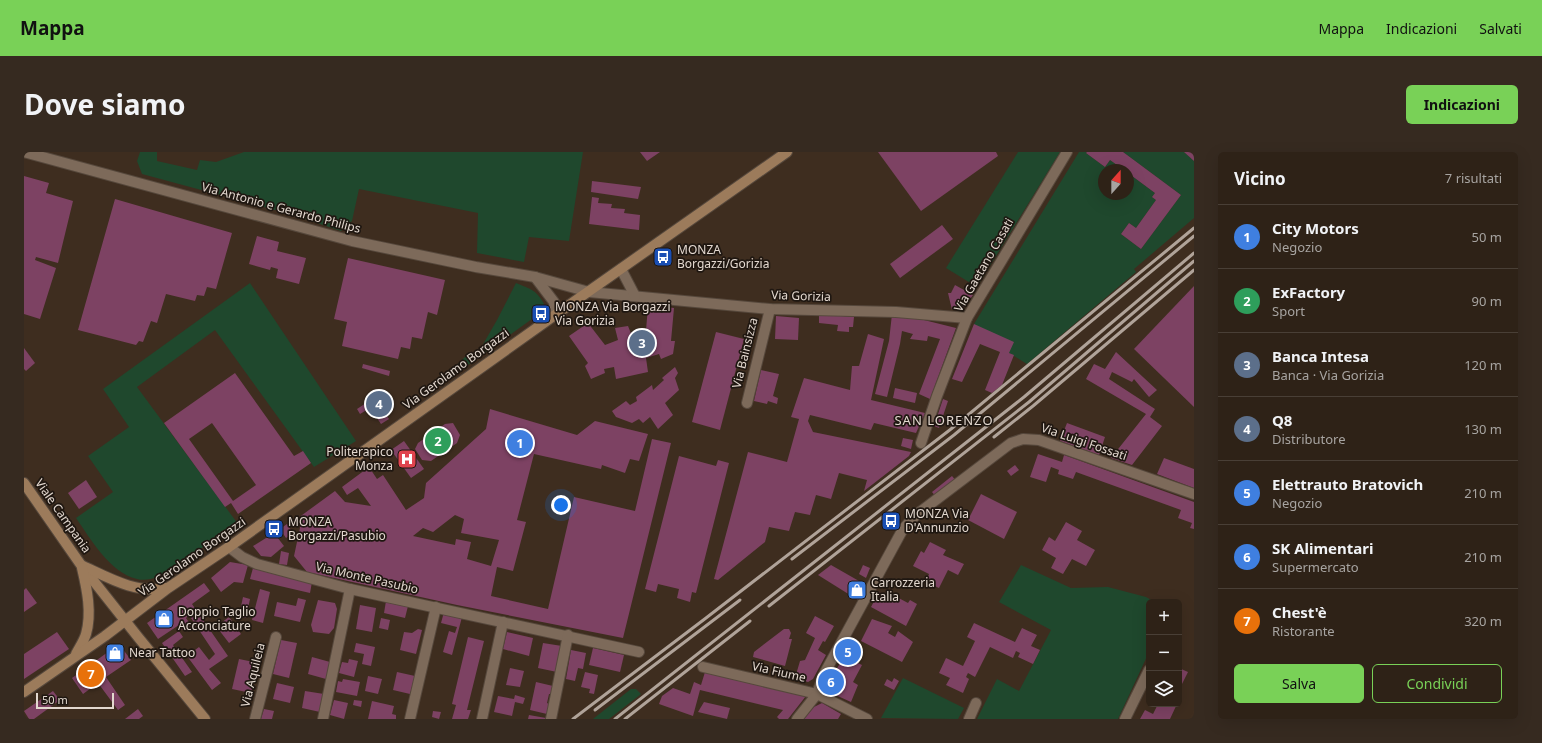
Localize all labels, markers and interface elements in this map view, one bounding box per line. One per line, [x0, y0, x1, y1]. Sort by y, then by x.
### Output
text: Mappa [20, 15, 85, 41]
text: Mappa [1318, 19, 1364, 38]
text: Indicazioni [1386, 19, 1457, 38]
text: Salvati [1479, 19, 1522, 38]
text: Dove siamo [24, 85, 185, 123]
button: Indicazioni [1406, 85, 1518, 124]
north arrow [1098, 164, 1134, 200]
text: Vicino [1234, 167, 1286, 190]
text: 7 risultati [1445, 169, 1502, 187]
street label: Via Antonio e Gerardo Philips [200, 178, 363, 237]
street label: Via Gaetano Casati [950, 215, 1017, 315]
text: City Motors [1272, 218, 1359, 238]
text: 1 [1243, 228, 1251, 246]
text: 50 m [1472, 228, 1502, 246]
text: Negozio [1272, 238, 1322, 256]
place label: MONZA Borgazzi/Gorizia [677, 241, 769, 272]
bus stop icon: MONZA Borgazzi/Gorizia [652, 246, 674, 268]
text: ExFactory [1272, 282, 1345, 302]
street label: Via Gorizia [771, 286, 831, 305]
text: 2 [1243, 292, 1251, 310]
text: 90 m [1472, 292, 1502, 310]
place label: MONZA Via Borgazzi Via Gorizia [555, 298, 671, 329]
text: Sport [1272, 302, 1305, 320]
bus stop icon: MONZA Via Borgazzi Via Gorizia [530, 303, 552, 325]
street label: Via Bainsizza [728, 316, 761, 390]
street label: Via Gerolamo Borgazzi [399, 324, 512, 413]
pin: 3 [629, 328, 655, 358]
text: Banca Intesa [1272, 346, 1369, 366]
text: 3 [1243, 356, 1251, 374]
text: 120 m [1464, 356, 1502, 374]
text: Banca · Via Gorizia [1272, 366, 1384, 384]
pin: 4 [366, 389, 392, 419]
text: Q8 [1272, 410, 1292, 430]
district label: SAN LORENZO [894, 411, 994, 429]
street label: Via Luigi Fossati [1039, 419, 1129, 464]
text: 4 [1243, 420, 1251, 438]
text: 130 m [1464, 420, 1502, 438]
pin: 2 [425, 426, 451, 456]
pin: 1 [507, 428, 533, 458]
text: Distributore [1272, 430, 1346, 448]
place label: Politerapico Monza [326, 443, 393, 474]
hospital icon: Politerapico Monza [396, 448, 418, 470]
text: Elettrauto Bratovich [1272, 474, 1423, 494]
street label: Viale Campania [32, 475, 95, 556]
text: 5 [1243, 484, 1251, 502]
text: 210 m [1464, 484, 1502, 502]
text: Negozio [1272, 494, 1322, 512]
your location [551, 495, 571, 515]
place label: MONZA Via D'Annunzio [905, 505, 969, 536]
bus stop icon: MONZA Via D'Annunzio [880, 510, 902, 532]
street label: Via Gerolamo Borgazzi [135, 513, 249, 600]
place label: MONZA Borgazzi/Pasubio [288, 513, 386, 544]
bus stop icon: MONZA Borgazzi/Pasubio [263, 518, 285, 540]
text: SK Alimentari [1272, 538, 1373, 558]
text: 6 [1243, 548, 1251, 566]
text: 210 m [1464, 548, 1502, 566]
street label: Via Monte Pasubio [314, 557, 420, 598]
text: Supermercato [1272, 558, 1359, 576]
place label: Carrozzeria Italia [871, 574, 935, 605]
shop icon: Carrozzeria Italia [846, 579, 868, 601]
map controls [1146, 599, 1182, 707]
button: + [1146, 599, 1182, 635]
text: Chest'è [1272, 602, 1327, 622]
place label: Doppio Taglio Acconciature [178, 603, 256, 634]
shop icon: Doppio Taglio Acconciature [153, 608, 175, 630]
text: 7 [1243, 612, 1251, 630]
text: 320 m [1464, 612, 1502, 630]
text: Ristorante [1272, 622, 1335, 640]
button: − [1146, 635, 1182, 671]
pin: 5 [835, 637, 861, 667]
street label: Via Aquileia [236, 641, 269, 709]
shop icon: Near Tattoo [104, 642, 126, 664]
place label: Near Tattoo [129, 644, 195, 661]
street label: Via Fiume [750, 657, 808, 686]
pin: 7 [78, 659, 104, 689]
button: Salva [1234, 664, 1364, 703]
button: Condividi [1372, 664, 1502, 703]
pin: 6 [818, 667, 844, 697]
button: layers [1146, 671, 1182, 707]
scale bar [36, 691, 114, 710]
text: 50 m [42, 692, 68, 707]

